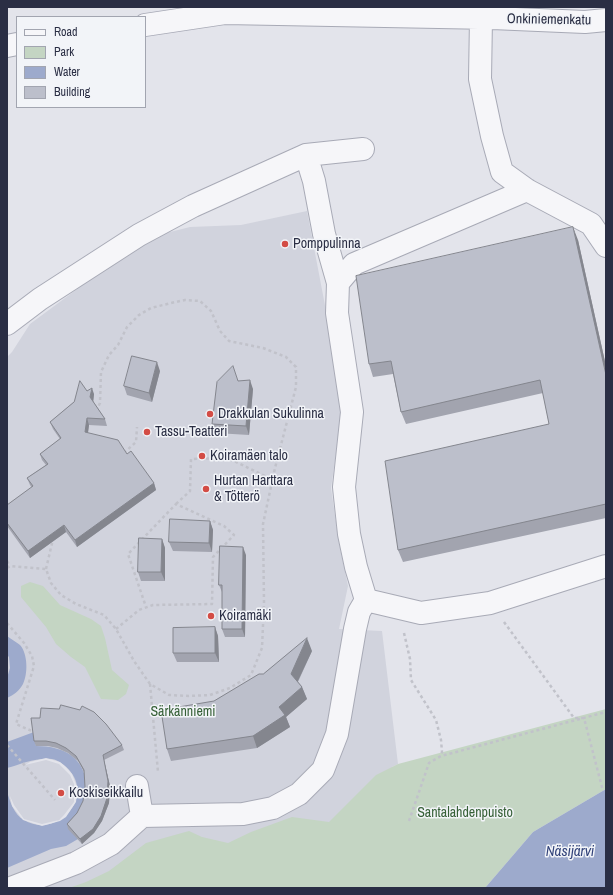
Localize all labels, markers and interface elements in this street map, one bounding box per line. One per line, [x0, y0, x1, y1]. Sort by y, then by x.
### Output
street label: Onkiniemenkatu [507, 11, 591, 29]
legend [16, 16, 146, 108]
text: Road [54, 24, 78, 40]
text: Park [54, 44, 74, 60]
text: Water [54, 64, 80, 80]
text: Building [54, 84, 90, 100]
place label: Pomppulinna [293, 236, 361, 252]
marker: Pomppulinna [280, 239, 290, 249]
place label: Drakkulan Sukulinna [218, 406, 324, 422]
marker: Drakkulan Sukulinna [205, 409, 215, 419]
place label: Tassu-Teatteri [155, 424, 227, 440]
marker: Tassu-Teatteri [142, 427, 152, 437]
place label: Koiramäen talo [210, 448, 288, 464]
marker: Koiramäen talo [197, 451, 207, 461]
place label: Hurtan Harttara & Tötterö [214, 473, 293, 506]
marker: Hurtan Harttara & Tötterö [201, 484, 211, 494]
place label: Koiramäki [219, 608, 271, 624]
marker: Koiramäki [206, 611, 216, 621]
park label: Särkänniemi [150, 704, 216, 720]
place label: Koskiseikkailu [69, 785, 143, 801]
marker: Koskiseikkailu [56, 788, 66, 798]
park label: Santalahdenpuisto [417, 805, 513, 821]
water label: Näsijärvi [546, 843, 594, 861]

